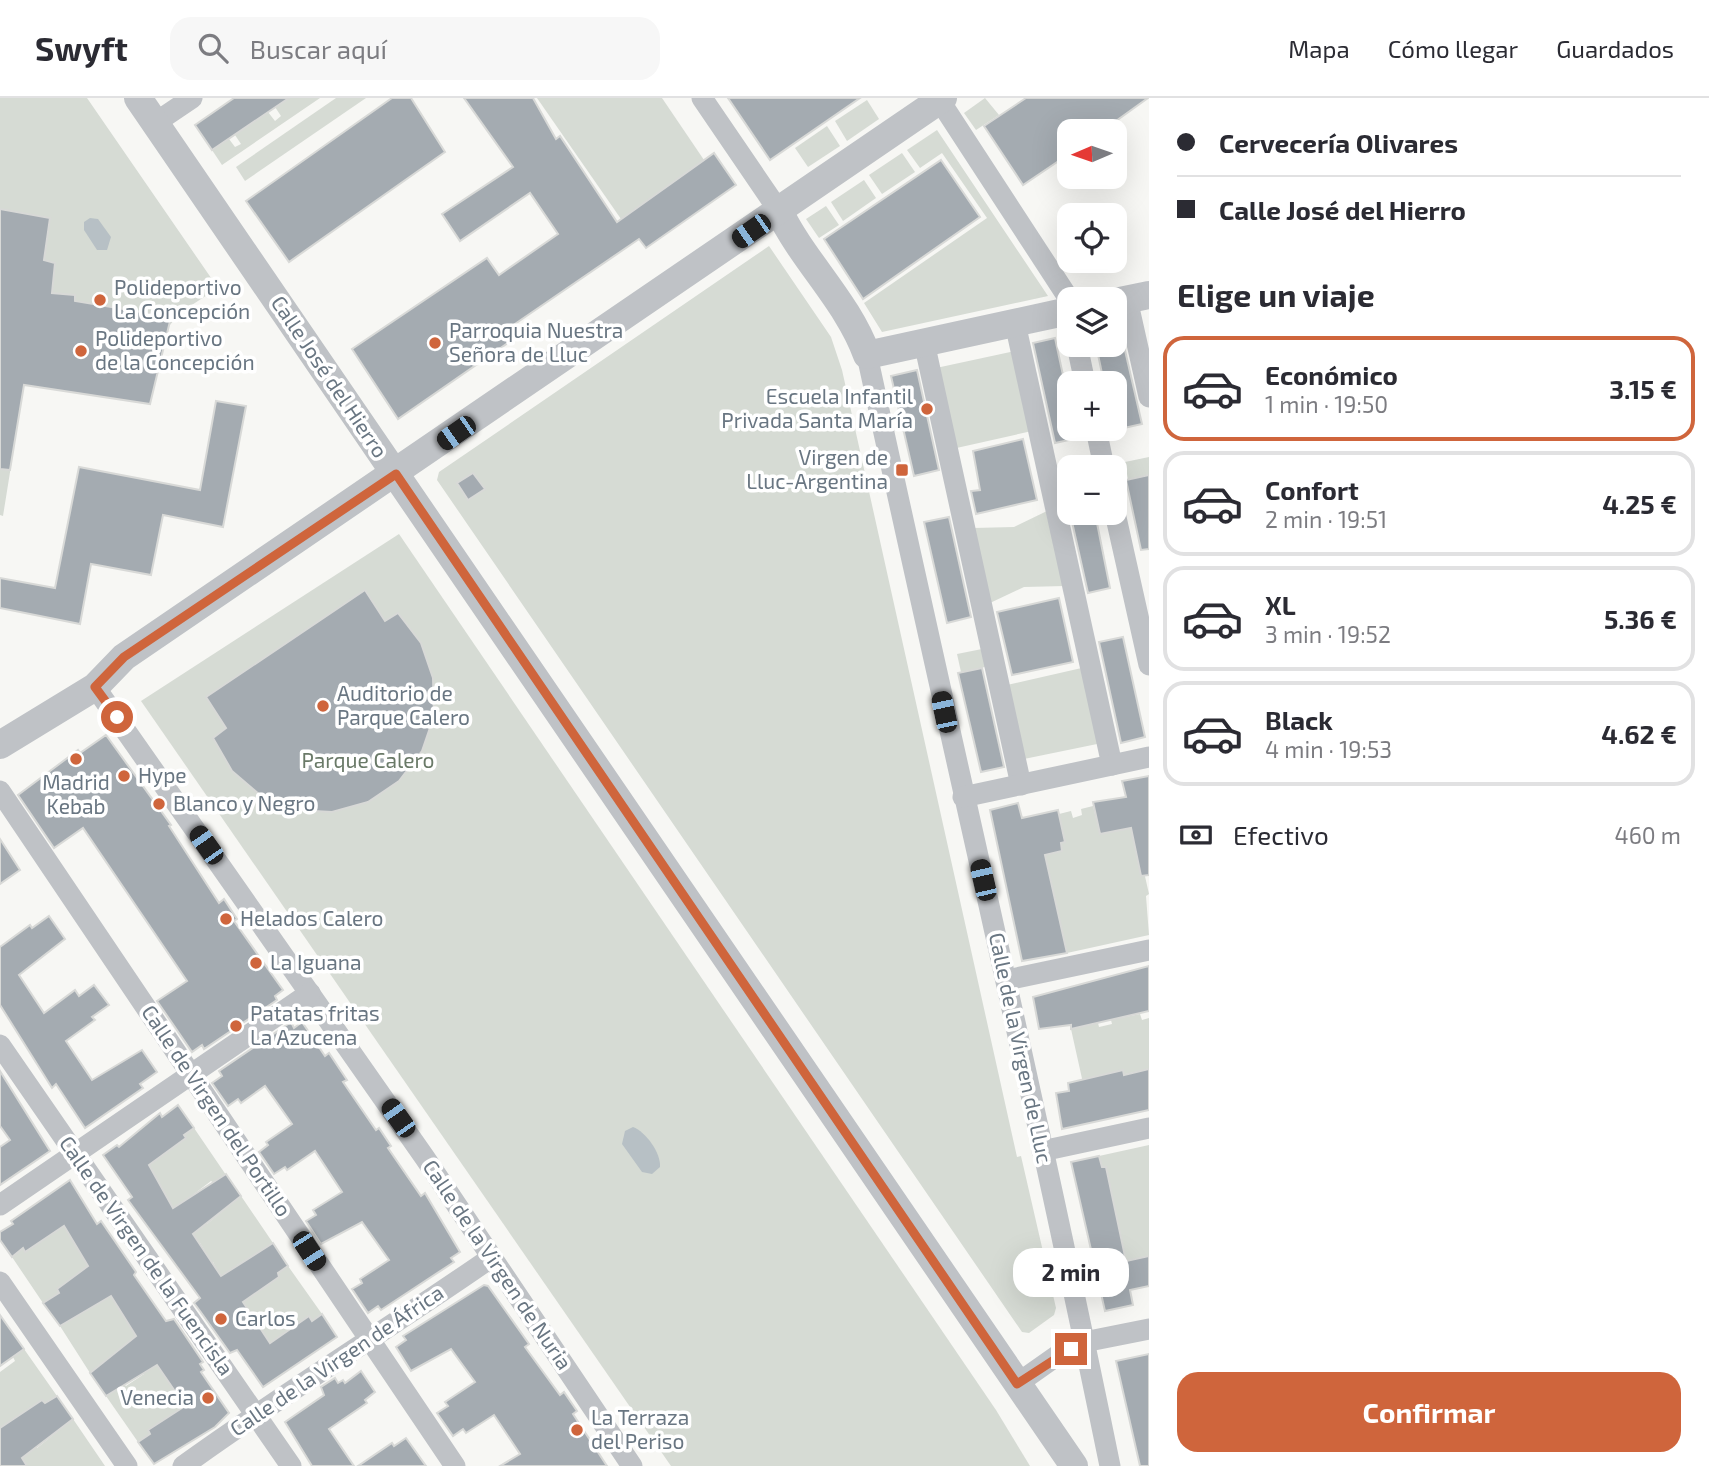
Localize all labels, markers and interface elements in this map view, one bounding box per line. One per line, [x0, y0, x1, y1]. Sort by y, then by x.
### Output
search box [170, 17, 660, 80]
text: Swyft [35, 28, 128, 68]
icon: search [194, 29, 232, 67]
text: Buscar aquí [250, 33, 387, 64]
text: Mapa [1288, 34, 1350, 63]
text: Cómo llegar [1388, 34, 1518, 63]
text: Guardados [1556, 34, 1674, 63]
north arrow [1057, 119, 1127, 189]
map controls [1057, 119, 1127, 525]
text: Cervecería Olivares [1219, 127, 1458, 158]
text: Calle José del Hierro [1219, 194, 1466, 225]
button: locate [1057, 203, 1127, 273]
car [728, 210, 775, 252]
place label: Polideportivo La Concepción [114, 274, 250, 323]
text: Elige un viaje [1177, 275, 1375, 313]
button: layers [1057, 287, 1127, 357]
street label: Calle José del Hierro [267, 290, 394, 462]
marker: Polideportivo La Concepción [92, 292, 108, 308]
place label: Parroquia Nuestra Señora de Lluc [449, 317, 623, 366]
place label: Polideportivo de la Concepción [95, 325, 255, 374]
marker: Parroquia Nuestra Señora de Lluc [427, 335, 443, 351]
marker: Polideportivo de la Concepción [73, 343, 89, 359]
icon: car [1181, 357, 1244, 420]
text: Económico [1265, 359, 1398, 390]
button: + [1057, 371, 1127, 441]
text: 3.15 € [1609, 373, 1677, 404]
place label: Escuela Infantil Privada Santa María [721, 383, 914, 432]
text: 1 min · 19:50 [1265, 390, 1388, 418]
marker: Escuela Infantil Privada Santa María [919, 401, 935, 417]
car [433, 412, 480, 454]
place label: Virgen de Lluc-Argentina [746, 444, 888, 493]
button: − [1057, 455, 1127, 525]
marker: Virgen de Lluc-Argentina [894, 462, 910, 478]
icon: car [1181, 472, 1244, 535]
text: Confort [1265, 474, 1359, 505]
text: 4.25 € [1602, 488, 1677, 519]
text: 2 min · 19:51 [1265, 505, 1387, 533]
icon: car [1181, 587, 1244, 650]
text: XL [1265, 589, 1296, 620]
text: 5.36 € [1604, 603, 1677, 634]
text: 3 min · 19:52 [1265, 620, 1391, 648]
place label: Auditorio de Parque Calero [337, 680, 470, 729]
car [930, 689, 959, 735]
marker: Auditorio de Parque Calero [315, 698, 331, 714]
route start [101, 701, 133, 733]
icon: car [1181, 702, 1244, 765]
text: Black [1265, 704, 1333, 735]
text: 4.62 € [1601, 718, 1677, 749]
text: 4 min · 19:53 [1265, 735, 1392, 763]
park label: Parque Calero [301, 747, 435, 772]
marker: Madrid Kebab [68, 751, 84, 767]
place label: Hype [138, 762, 187, 787]
marker: Hype [116, 768, 132, 784]
place label: Madrid Kebab [42, 769, 110, 818]
place label: Blanco y Negro [173, 790, 315, 815]
marker: Blanco y Negro [151, 796, 167, 812]
icon: cash [1177, 816, 1215, 854]
text: Efectivo [1233, 819, 1329, 850]
text: 460 m [1615, 821, 1681, 849]
car [186, 822, 227, 868]
car [969, 857, 998, 903]
place label: Helados Calero [240, 905, 383, 930]
marker: Helados Calero [218, 911, 234, 927]
street label: Calle de la Virgen de Lluc [985, 930, 1058, 1165]
place label: La Iguana [270, 949, 361, 974]
marker: La Iguana [248, 955, 264, 971]
street label: Calle de Virgen del Portillo [137, 1000, 297, 1221]
place label: Patatas fritas La Azucena [250, 1000, 380, 1049]
marker: Patatas fritas La Azucena [228, 1018, 244, 1034]
car [378, 1095, 419, 1141]
street label: Calle de Virgen de la Fuencisla [55, 1131, 240, 1380]
street label: Calle de la Virgen de Nuria [419, 1154, 578, 1374]
car [289, 1228, 330, 1274]
callout: 2 min [1013, 1248, 1129, 1296]
text: 2 min [1042, 1258, 1100, 1286]
street label: Calle de la Virgen de África [225, 1279, 448, 1441]
place label: Carlos [235, 1305, 296, 1330]
marker: Carlos [213, 1311, 229, 1327]
route end [1055, 1333, 1087, 1365]
button: Confirmar [1177, 1372, 1681, 1452]
place label: Venecia [120, 1384, 194, 1409]
marker: Venecia [200, 1390, 216, 1406]
place label: La Terraza del Periso [591, 1404, 689, 1453]
marker: La Terraza del Periso [569, 1422, 585, 1438]

